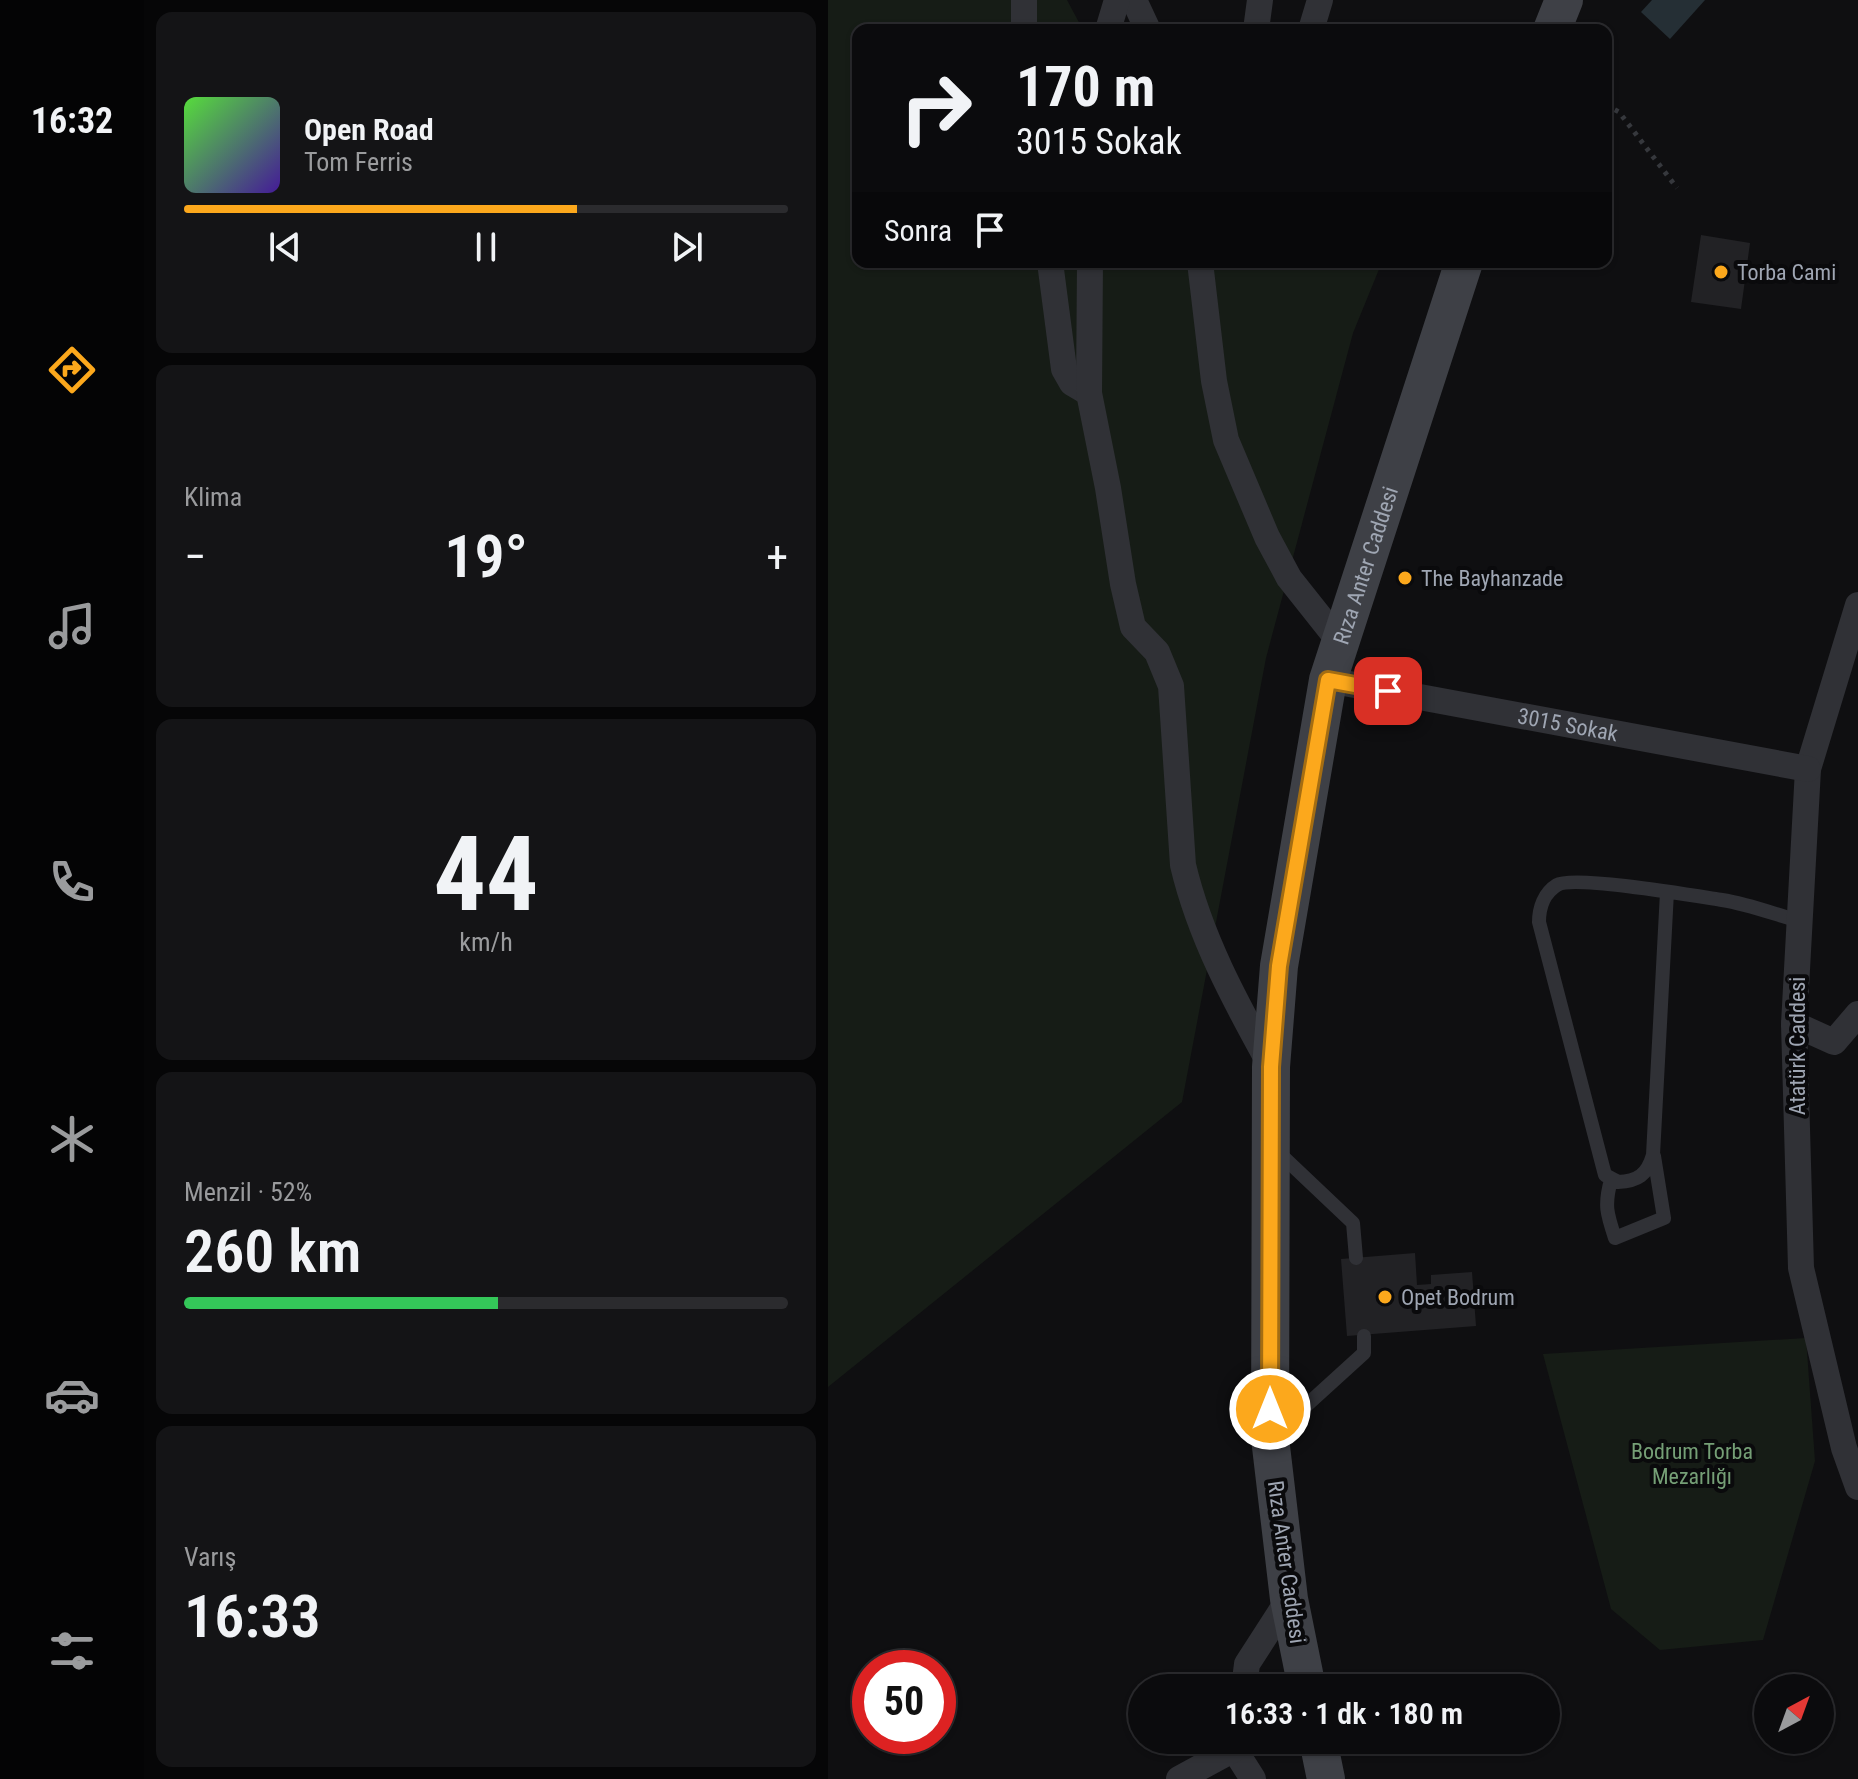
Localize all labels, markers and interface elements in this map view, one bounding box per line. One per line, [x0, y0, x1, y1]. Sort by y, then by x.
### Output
text: 170 m [1016, 54, 1155, 120]
icon: right [884, 56, 988, 160]
text: 16:32 [31, 100, 113, 142]
text: Open Road [304, 112, 434, 147]
text: 3015 Sokak [1016, 121, 1182, 163]
text: Tom Ferris [304, 147, 413, 177]
icon: arrive [968, 208, 1012, 252]
text: Sonra [884, 213, 952, 248]
icon: previous [263, 225, 307, 269]
icon: pause [464, 225, 508, 269]
icon: next [665, 225, 709, 269]
place label: Torba Cami [1737, 260, 1836, 285]
marker: Torba Cami [1712, 263, 1730, 281]
icon: directions [44, 342, 100, 398]
text: Klima [184, 482, 242, 512]
street label: Rıza Anter Caddesi [1328, 483, 1403, 648]
text: 19° [444, 521, 528, 592]
text: − [184, 531, 206, 583]
text: + [766, 531, 788, 583]
place label: The Bayhanzade [1421, 566, 1563, 591]
marker: The Bayhanzade [1396, 569, 1414, 587]
icon: music [44, 598, 100, 654]
pin [1354, 657, 1422, 725]
icon: arrive [1366, 669, 1410, 713]
street label: 3015 Sokak [1516, 703, 1620, 747]
text: 44 [433, 814, 539, 935]
icon: phone [44, 854, 100, 910]
text: km/h [459, 927, 513, 957]
street label: Atatürk Caddesi [1785, 977, 1810, 1115]
icon: climate [44, 1111, 100, 1167]
text: Menzil · 52% [184, 1177, 312, 1207]
text: 260 km [184, 1216, 361, 1287]
place label: Opet Bodrum [1401, 1285, 1515, 1310]
marker: Opet Bodrum [1376, 1288, 1394, 1306]
icon: car [44, 1367, 100, 1423]
position arrow [1228, 1367, 1312, 1451]
park label: Bodrum Torba Mezarlığı [1631, 1439, 1753, 1489]
street label: Rıza Anter Caddesi [1263, 1479, 1310, 1645]
text: Varış [184, 1542, 236, 1572]
text: 16:33 [184, 1581, 321, 1652]
icon: filters [44, 1623, 100, 1679]
speed limit sign: 50 [852, 1650, 956, 1754]
north arrow [1754, 1674, 1834, 1754]
map controls [1754, 1674, 1834, 1754]
text: 16:33 · 1 dk · 180 m [1225, 1696, 1463, 1731]

